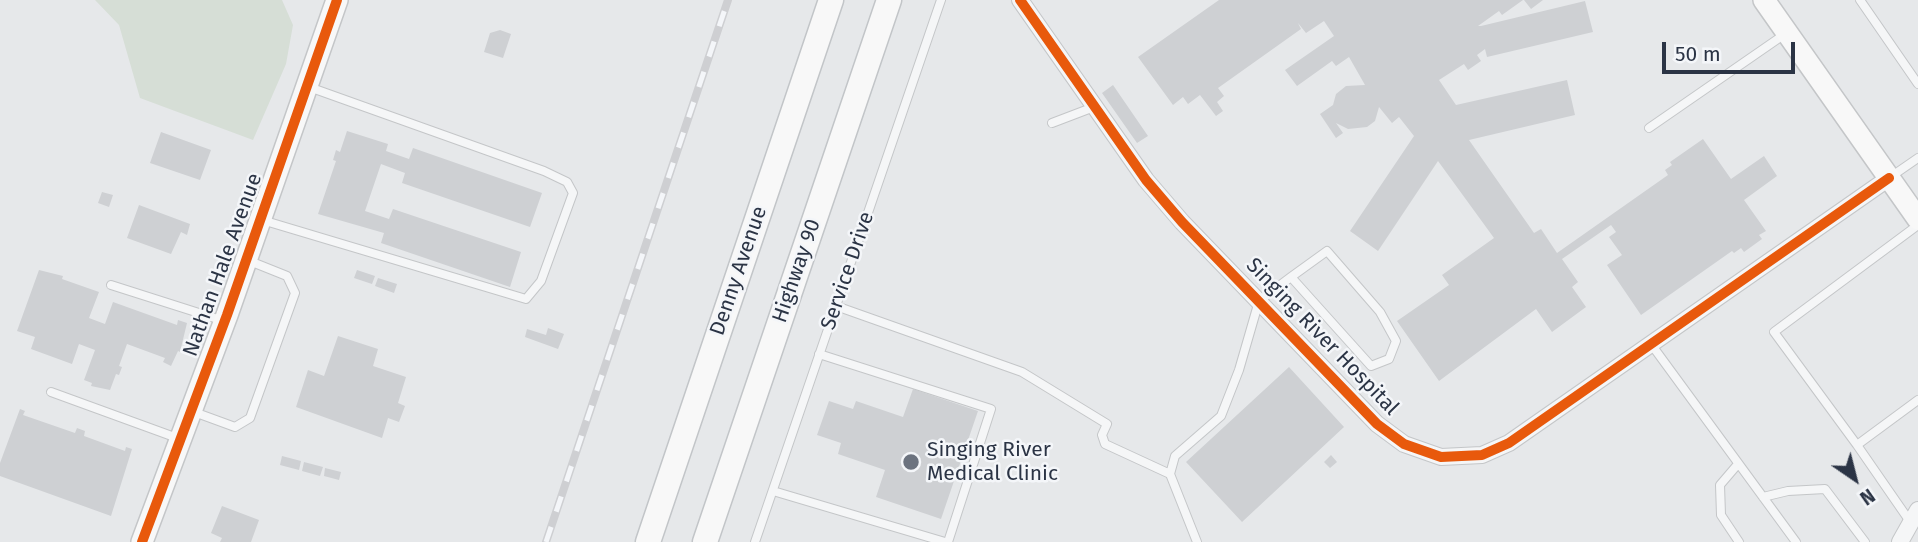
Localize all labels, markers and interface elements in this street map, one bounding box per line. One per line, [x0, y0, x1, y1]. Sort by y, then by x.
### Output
scale bar [1666, 28, 1799, 72]
text: 50 m [1675, 41, 1721, 67]
street label: Nathan Hale Avenue [178, 170, 268, 360]
street label: Denny Avenue [705, 203, 773, 339]
street label: Service Drive [816, 209, 880, 333]
street label: Highway 90 [768, 216, 826, 326]
street label: Singing River Hospital [1240, 253, 1404, 421]
place label: Singing River Medical Clinic [927, 437, 1058, 487]
north arrow [1820, 444, 1890, 514]
marker: Singing River Medical Clinic [901, 452, 921, 472]
text: N [1856, 484, 1879, 510]

